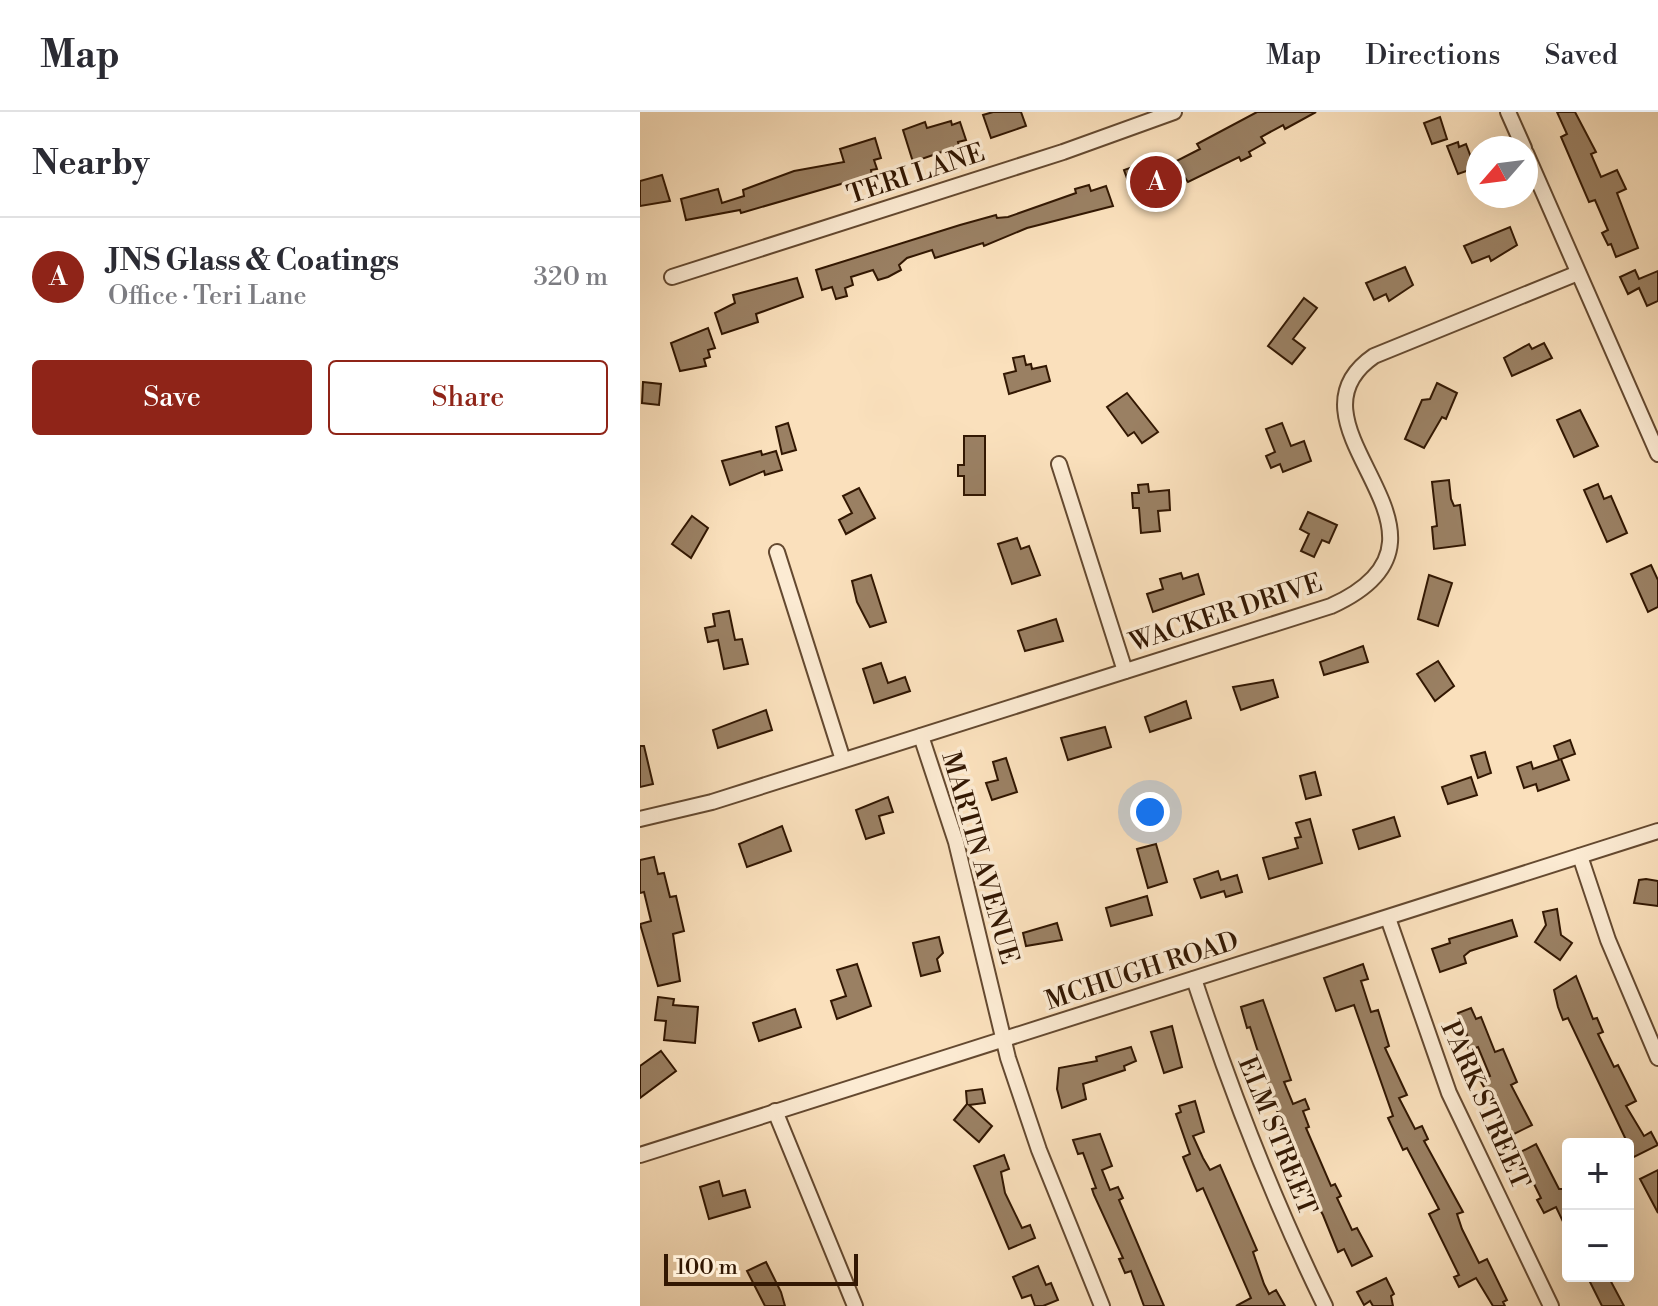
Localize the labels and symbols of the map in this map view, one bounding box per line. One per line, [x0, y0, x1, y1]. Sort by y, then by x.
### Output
north arrow [1466, 136, 1538, 208]
street label: TERI LANE [843, 137, 989, 211]
pin: A [1130, 152, 1182, 212]
street label: WACKER DRIVE [1125, 567, 1326, 660]
street label: MARTIN AVENUE [934, 748, 1026, 968]
your location [1130, 792, 1170, 832]
street label: MCHUGH ROAD [1041, 925, 1243, 1017]
street label: PARK STREET [1434, 1016, 1536, 1194]
street label: ELM STREET [1231, 1052, 1323, 1220]
scale bar [664, 1250, 858, 1286]

